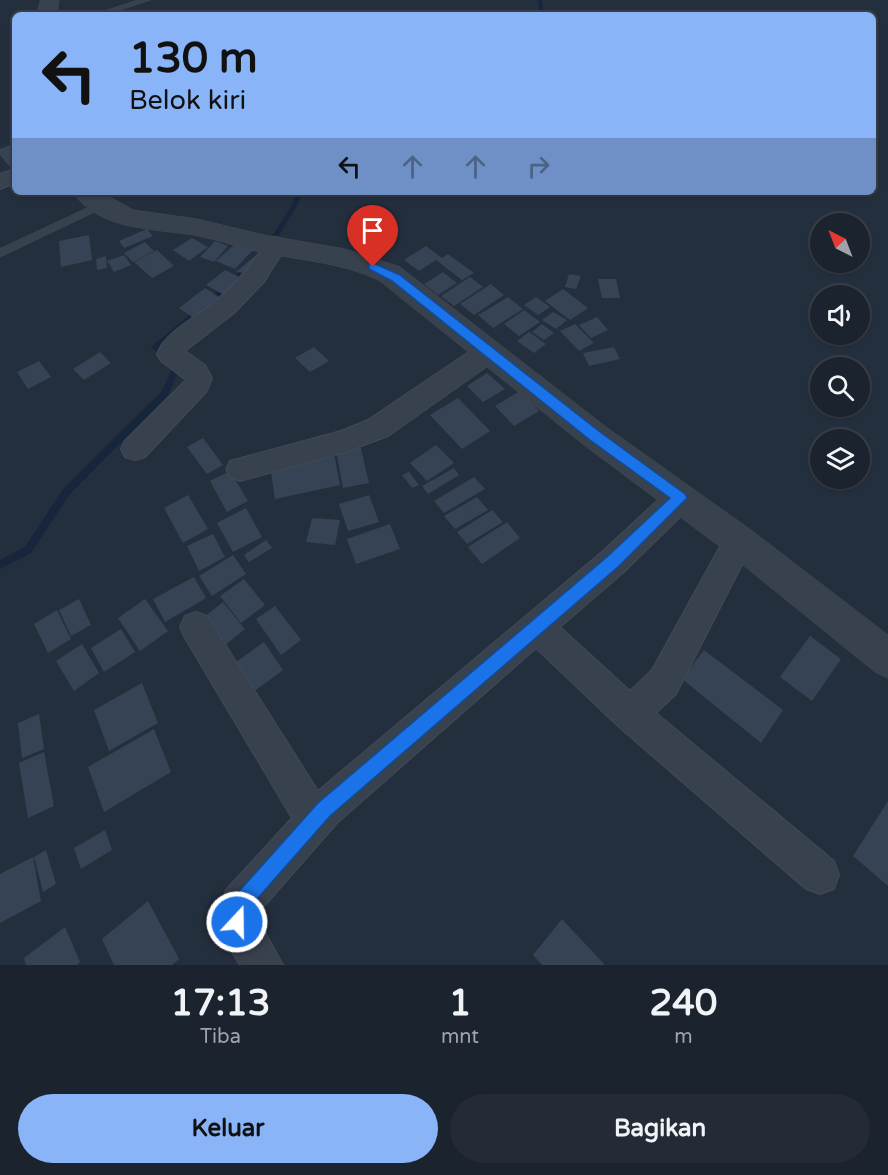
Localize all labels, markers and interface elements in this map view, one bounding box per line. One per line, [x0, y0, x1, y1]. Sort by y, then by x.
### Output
text: 130 m [129, 33, 258, 84]
icon: left [30, 36, 108, 114]
text: Belok kiri [129, 84, 246, 117]
icon: left [333, 150, 366, 183]
icon: ahead [396, 150, 429, 183]
icon: ahead [459, 150, 492, 183]
icon: right [522, 150, 555, 183]
pin [347, 205, 398, 267]
north arrow [810, 213, 870, 273]
map controls [810, 213, 870, 489]
icon: arrive [356, 214, 389, 247]
button: sound [810, 285, 870, 345]
button: search [810, 357, 870, 417]
button: layers [810, 429, 870, 489]
position arrow [205, 890, 269, 954]
text: 17:13 [171, 982, 270, 1025]
text: 1 [449, 982, 471, 1025]
text: 240 [650, 982, 717, 1025]
text: Tiba [200, 1025, 241, 1049]
text: mnt [441, 1025, 479, 1049]
text: m [674, 1025, 693, 1049]
button: Keluar [18, 1094, 438, 1163]
button: Bagikan [450, 1094, 870, 1163]

